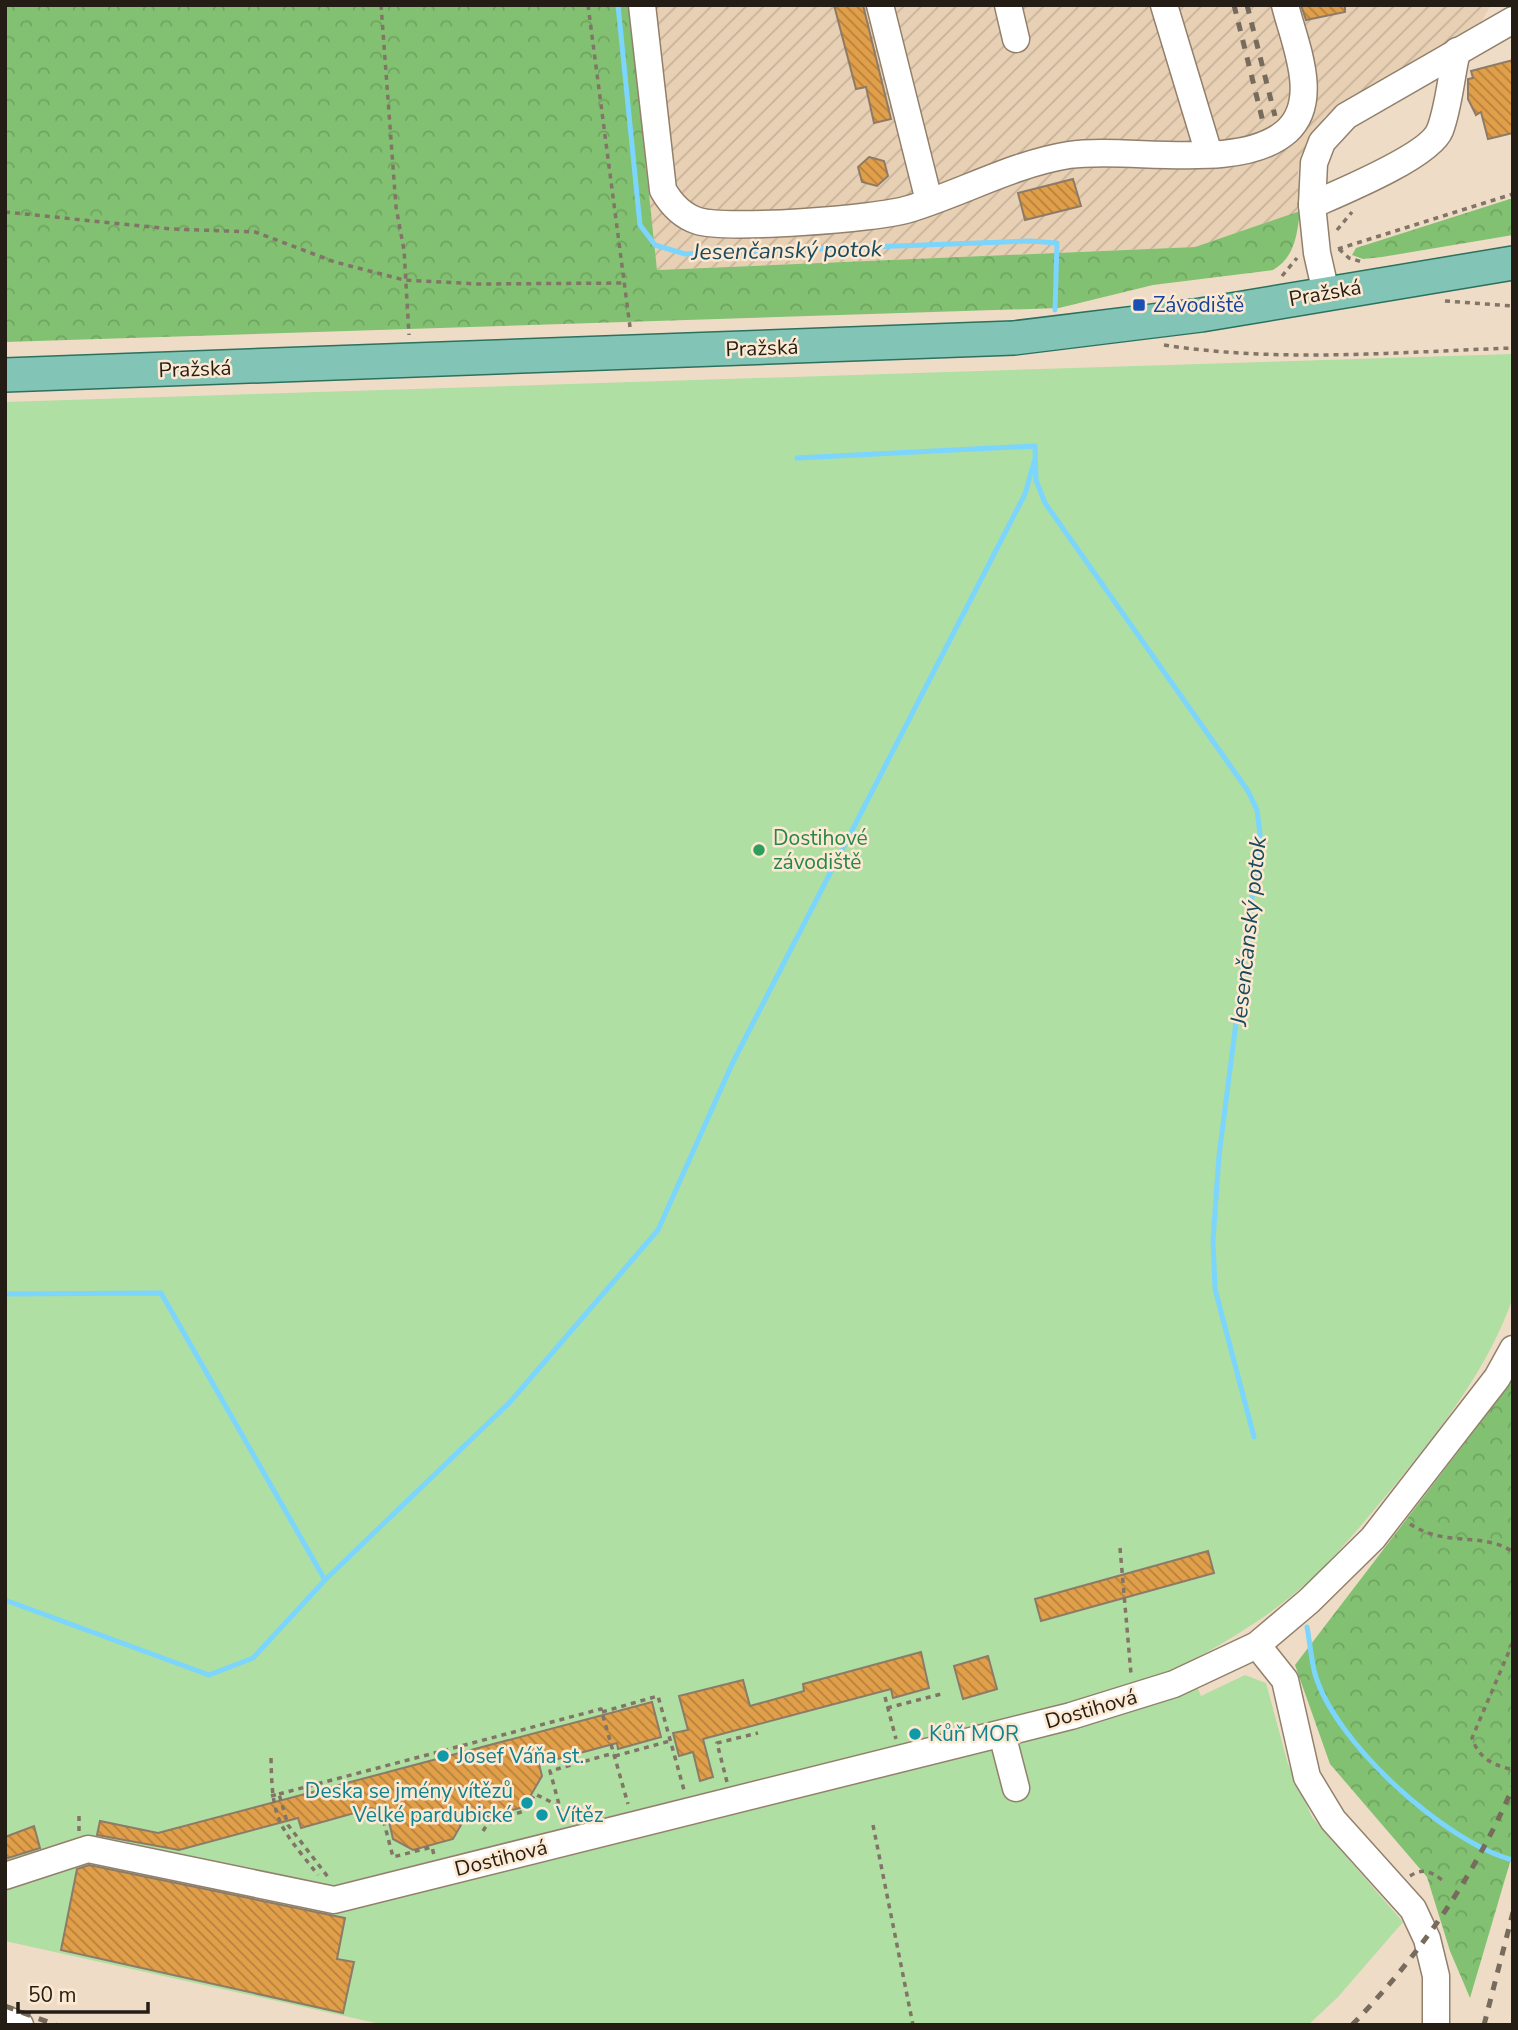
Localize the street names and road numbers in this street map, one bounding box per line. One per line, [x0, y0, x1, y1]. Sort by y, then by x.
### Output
street label: Pražská [1287, 273, 1363, 313]
street label: Pražská [725, 333, 799, 363]
street label: Pražská [158, 354, 232, 384]
street label: Dostihová [1042, 1682, 1140, 1736]
street label: Dostihová [452, 1833, 550, 1883]

